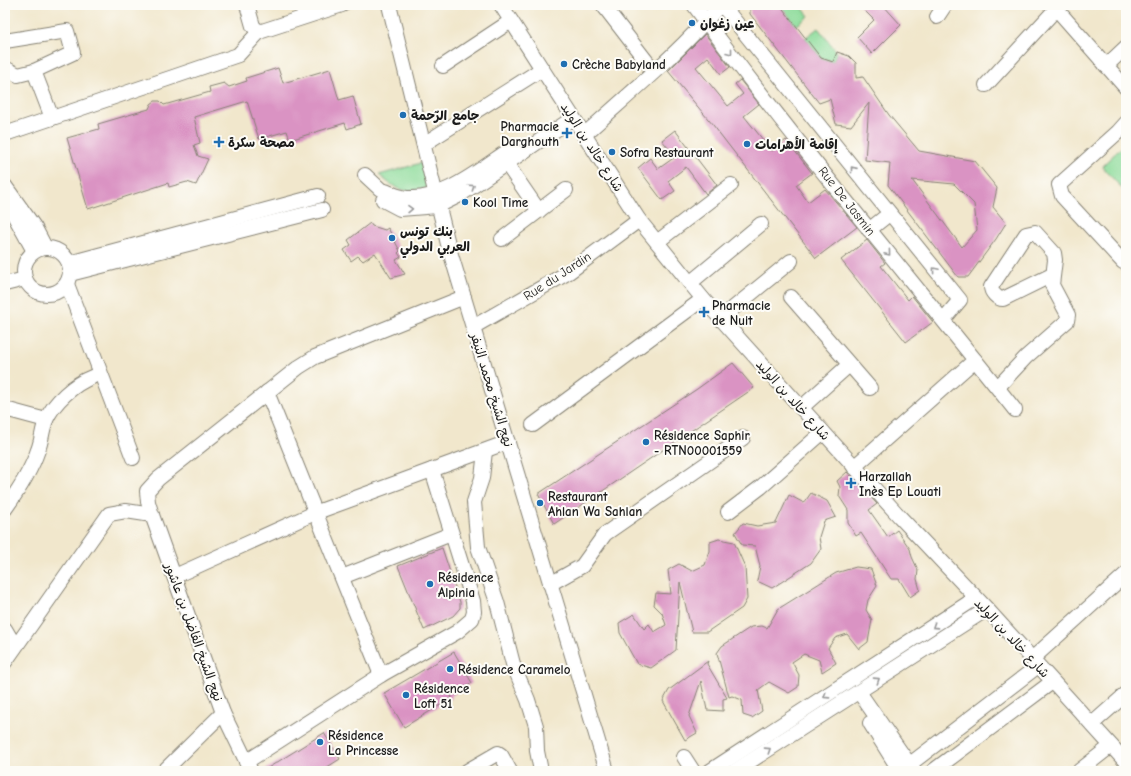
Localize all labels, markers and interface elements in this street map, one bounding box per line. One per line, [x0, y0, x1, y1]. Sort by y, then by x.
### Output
place label: عين زغوان [700, 16, 754, 32]
marker: عين زغوان [687, 18, 697, 28]
one-way arrow [725, 48, 732, 55]
place label: Crèche Babyland [572, 57, 666, 72]
marker: Crèche Babyland [559, 59, 569, 69]
street label: شارع خالد بن الوليد [556, 100, 626, 195]
place label: جامع الرٌحمة [411, 108, 480, 125]
marker: جامع الرٌحمة [398, 110, 408, 120]
place label: Pharmacie Darghouth [500, 119, 560, 149]
marker: Pharmacie Darghouth [562, 128, 572, 138]
place label: مصحة سكرة [228, 135, 295, 150]
place label: إقامة الأهرامات [755, 135, 838, 154]
marker: مصحة سكرة [213, 136, 225, 148]
marker: إقامة الأهرامات [742, 139, 752, 149]
place label: Sofra Restaurant [620, 145, 714, 160]
marker: Sofra Restaurant [607, 147, 617, 157]
street label: Rue De Jasmin [815, 164, 879, 238]
one-way arrow [851, 166, 858, 173]
one-way arrow [468, 184, 475, 192]
place label: Kool Time [473, 195, 529, 210]
marker: Kool Time [460, 197, 470, 207]
one-way arrow [407, 205, 413, 213]
place label: بنك تونس العربي الدولي [400, 224, 470, 259]
marker: بنك تونس العربي الدولي [387, 233, 397, 243]
one-way arrow [884, 248, 891, 255]
street label: Rue du Jardin [520, 249, 594, 303]
one-way arrow [933, 267, 940, 274]
place label: Pharmacie de Nuit [712, 298, 771, 328]
marker: Pharmacie de Nuit [699, 307, 709, 317]
street label: نهج الشيخ محمد النيفر [465, 330, 516, 449]
street label: شارع خالد بن الوليد [751, 357, 833, 445]
place label: Résidence Saphir - RTN00001559 [654, 428, 750, 458]
marker: Résidence Saphir - RTN00001559 [641, 437, 651, 447]
place label: Harzallah Inès Ep Louati [859, 469, 941, 499]
marker: Harzallah Inès Ep Louati [846, 478, 856, 488]
place label: Restaurant Ahlan Wa Sahlan [548, 489, 642, 519]
marker: Restaurant Ahlan Wa Sahlan [535, 498, 545, 508]
street label: نهج الشيخ الفاضل بن عاشور [160, 560, 226, 704]
place label: Résidence Alpinia [438, 570, 494, 600]
marker: Résidence Alpinia [425, 579, 435, 589]
street label: شارع خالد بن الوليد [970, 595, 1053, 682]
one-way arrow [932, 621, 939, 628]
place label: Résidence Caramelo [458, 662, 571, 677]
marker: Résidence Caramelo [445, 664, 455, 674]
one-way arrow [873, 677, 880, 685]
place label: Résidence Loft 51 [414, 681, 470, 711]
marker: Résidence Loft 51 [401, 690, 411, 700]
one-way arrow [823, 691, 830, 699]
place label: Résidence La Princesse [328, 728, 399, 758]
marker: Résidence La Princesse [315, 737, 325, 747]
one-way arrow [763, 748, 770, 755]

